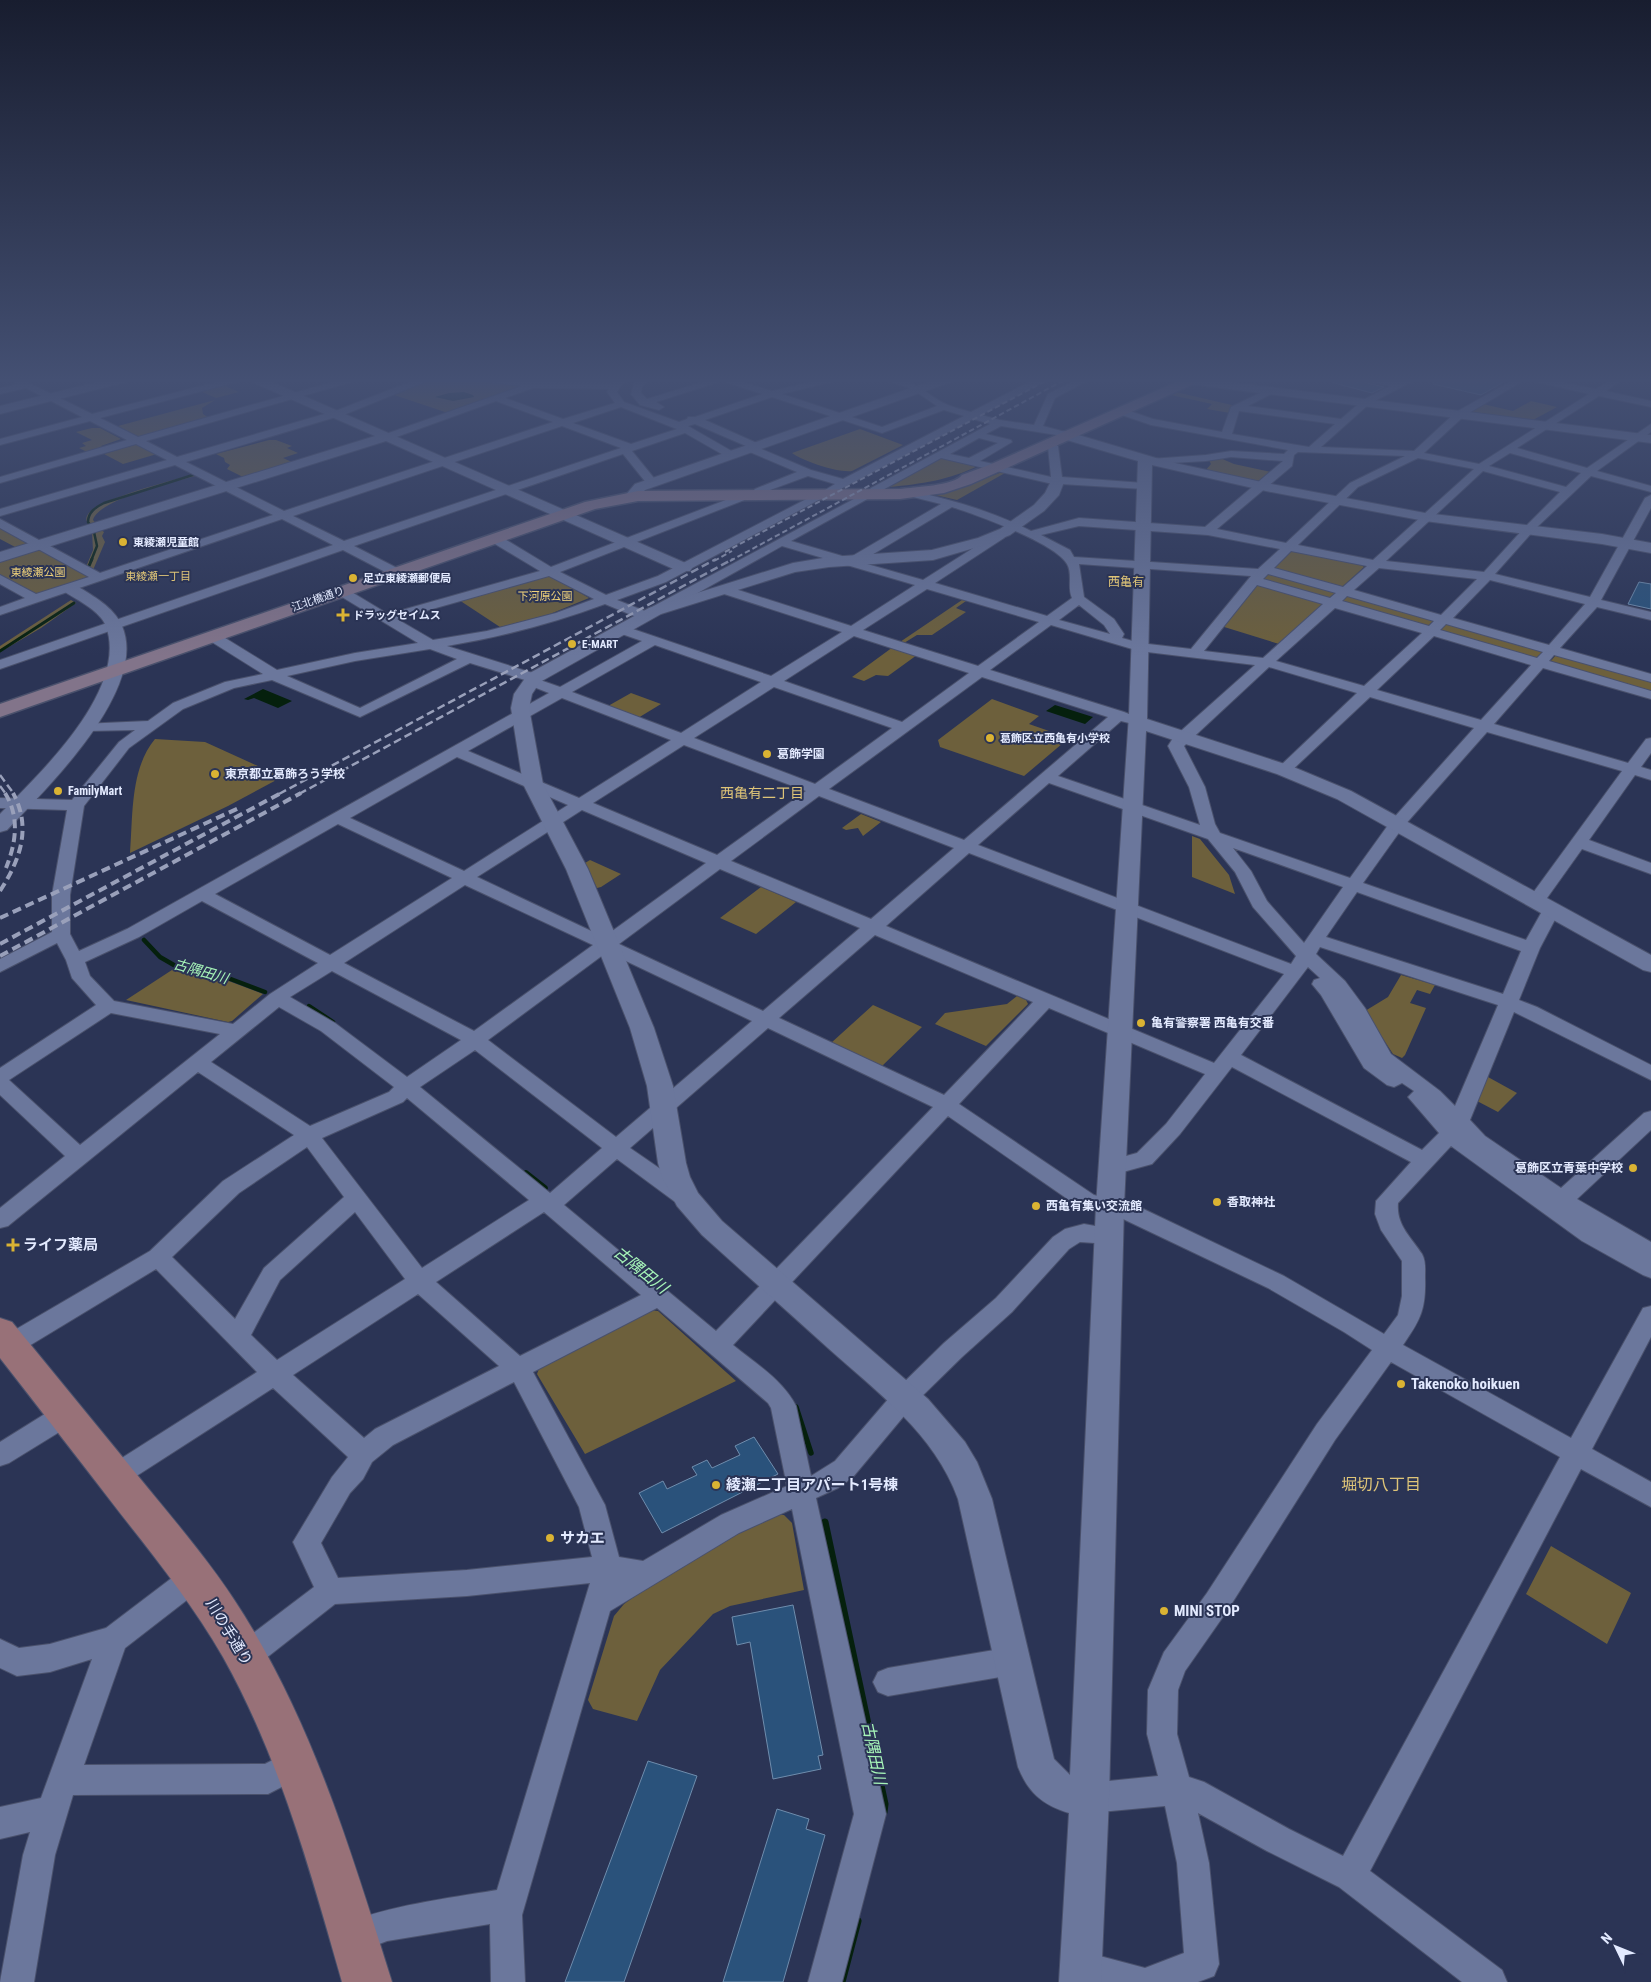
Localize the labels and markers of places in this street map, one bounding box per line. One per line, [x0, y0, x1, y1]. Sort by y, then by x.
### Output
marker: 東綾瀬児童館 [117, 536, 129, 548]
place label: 東綾瀬児童館 [133, 536, 199, 549]
marker: 足立東綾瀬郵便局 [347, 572, 359, 584]
place label: 足立東綾瀬郵便局 [363, 572, 451, 585]
marker: ドラッグセイムス [337, 609, 349, 621]
place label: ドラッグセイムス [353, 609, 441, 622]
marker: E-MART [566, 638, 578, 650]
place label: E-MART [582, 638, 618, 651]
marker: 葛飾区立西亀有小学校 [984, 732, 996, 744]
place label: 葛飾区立西亀有小学校 [1000, 732, 1110, 745]
place label: 葛飾学園 [777, 747, 825, 761]
marker: 葛飾学園 [761, 748, 773, 760]
place label: 東京都立葛飾ろう学校 [225, 767, 345, 781]
marker: 東京都立葛飾ろう学校 [209, 768, 221, 780]
place label: FamilyMart [68, 784, 122, 798]
marker: FamilyMart [52, 785, 64, 797]
place label: 亀有警察署 西亀有交番 [1151, 1016, 1275, 1030]
marker: 亀有警察署 西亀有交番 [1135, 1017, 1147, 1029]
place label: 葛飾区立青葉中学校 [1515, 1161, 1623, 1175]
marker: 葛飾区立青葉中学校 [1627, 1162, 1639, 1174]
place label: 香取神社 [1227, 1195, 1275, 1209]
marker: 香取神社 [1211, 1196, 1223, 1208]
place label: 西亀有集い交流館 [1046, 1199, 1142, 1213]
marker: 西亀有集い交流館 [1030, 1200, 1042, 1212]
place label: ライフ薬局 [23, 1236, 98, 1254]
marker: ライフ薬局 [7, 1239, 19, 1251]
place label: Takenoko hoikuen [1411, 1375, 1520, 1393]
marker: Takenoko hoikuen [1395, 1378, 1407, 1390]
place label: 綾瀬二丁目アパート1号棟 [726, 1476, 898, 1494]
marker: 綾瀬二丁目アパート1号棟 [710, 1479, 722, 1491]
place label: サカエ [560, 1529, 605, 1547]
marker: サカエ [544, 1532, 556, 1544]
place label: MINI STOP [1174, 1602, 1240, 1620]
marker: MINI STOP [1158, 1605, 1170, 1617]

